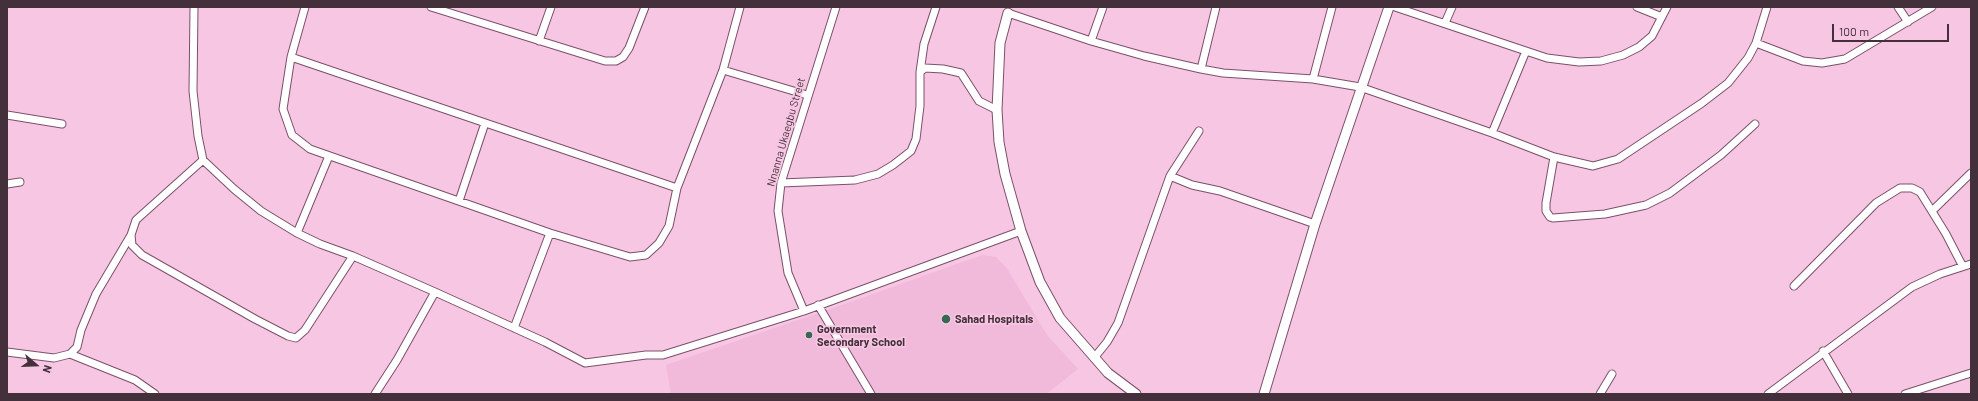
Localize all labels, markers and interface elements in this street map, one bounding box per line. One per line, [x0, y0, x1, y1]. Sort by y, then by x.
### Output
scale bar [1834, 16, 1951, 42]
text: 100 m [1839, 24, 1869, 38]
street label: Nnanna Ukaegbu Street [764, 76, 808, 188]
place label: Sahad Hospitals [955, 312, 1033, 326]
marker: Sahad Hospitals [940, 313, 952, 325]
place label: Government Secondary School [817, 322, 905, 348]
marker: Government Secondary School [804, 330, 814, 340]
north arrow [16, 345, 56, 385]
text: N [40, 363, 55, 375]

